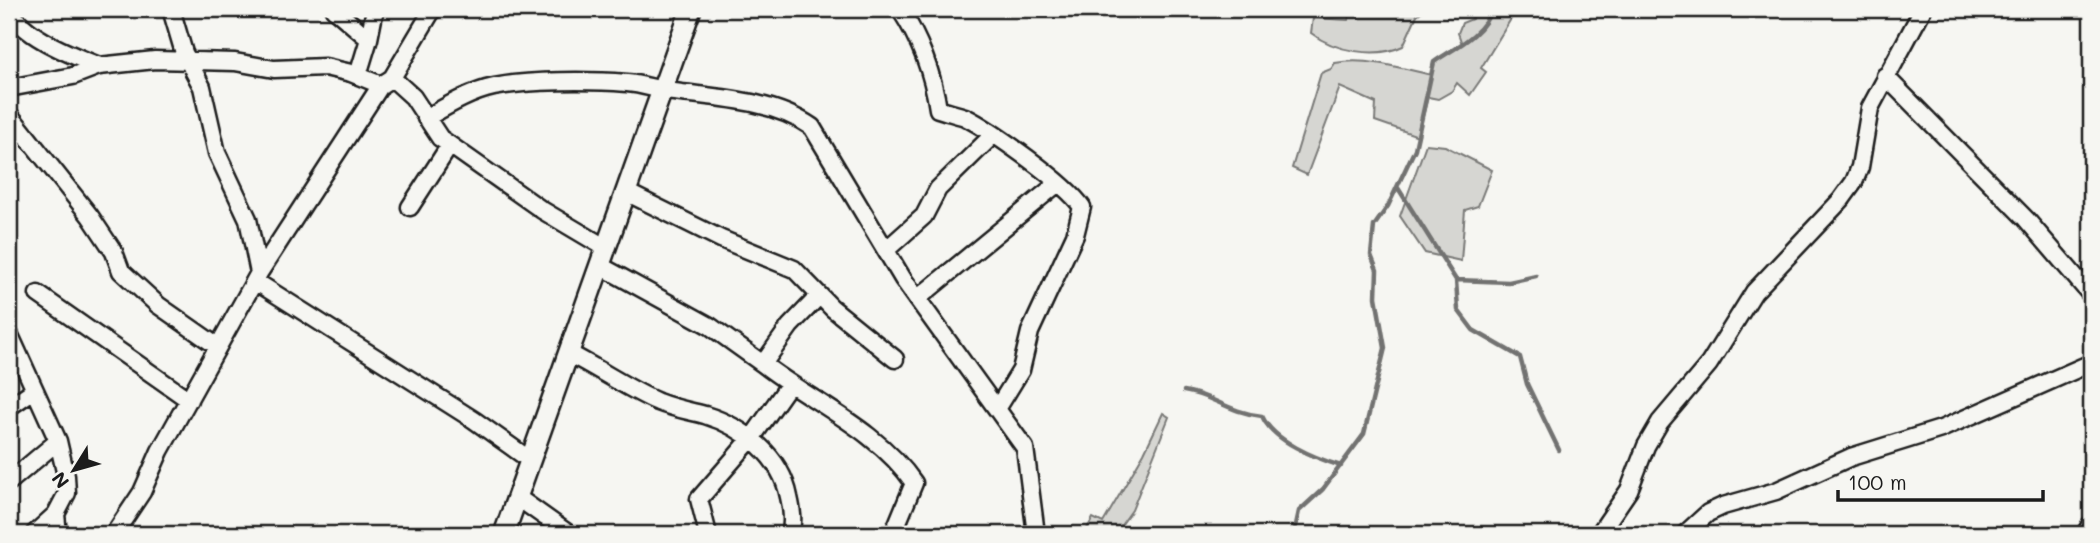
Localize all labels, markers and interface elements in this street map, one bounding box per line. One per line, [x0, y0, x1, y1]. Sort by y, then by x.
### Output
north arrow [38, 434, 108, 504]
scale bar [1838, 459, 2042, 503]
text: N [46, 467, 74, 494]
text: 100 m [1848, 468, 1907, 495]

